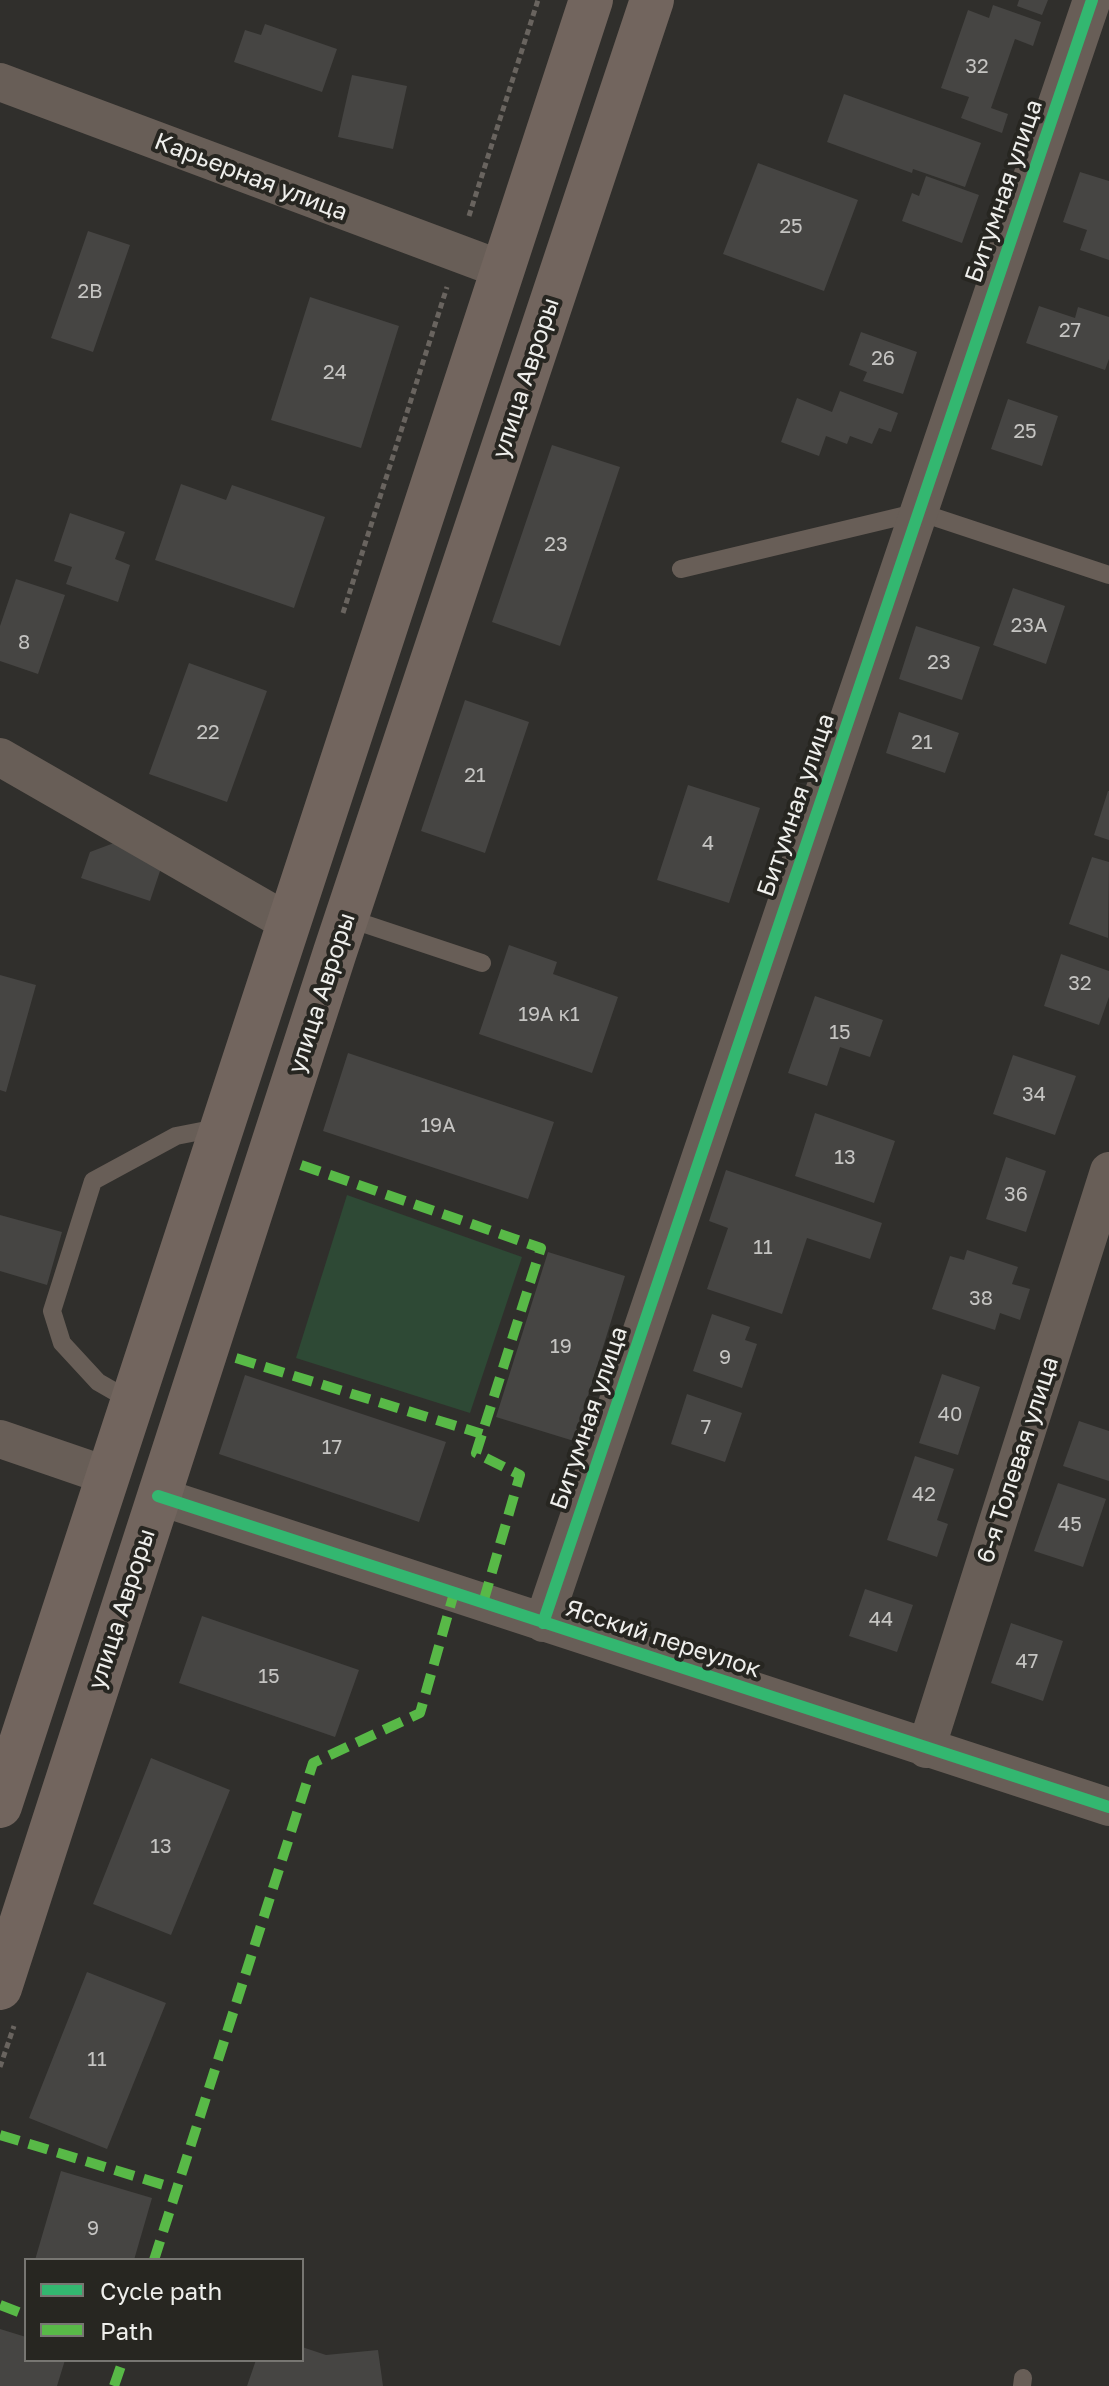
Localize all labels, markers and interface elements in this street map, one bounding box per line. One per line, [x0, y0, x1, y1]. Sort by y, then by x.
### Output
house number: 32 [965, 55, 989, 79]
street label: Битумная улица [959, 96, 1049, 286]
street label: Карьерная улица [150, 127, 352, 227]
house number: 25 [779, 215, 803, 239]
house number: 2В [78, 280, 102, 304]
street label: улица Авроры [486, 294, 566, 462]
house number: 27 [1059, 319, 1081, 343]
house number: 26 [871, 347, 895, 371]
house number: 24 [323, 361, 347, 385]
house number: 25 [1013, 420, 1037, 444]
house number: 23 [544, 533, 568, 557]
house number: 23А [1011, 614, 1047, 638]
house number: 8 [18, 631, 30, 655]
house number: 23 [927, 651, 951, 675]
street label: Битумная улица [751, 710, 841, 900]
house number: 22 [196, 721, 220, 745]
house number: 21 [911, 731, 933, 755]
house number: 21 [464, 764, 486, 788]
house number: 4 [702, 832, 714, 856]
street label: улица Авроры [282, 909, 362, 1077]
house number: 32 [1068, 972, 1092, 996]
house number: 19А к1 [518, 1003, 580, 1027]
house number: 15 [829, 1021, 851, 1045]
house number: 34 [1022, 1083, 1046, 1107]
house number: 19А [420, 1114, 456, 1138]
house number: 13 [834, 1146, 856, 1170]
house number: 36 [1004, 1183, 1028, 1207]
house number: 11 [753, 1236, 773, 1260]
house number: 38 [969, 1287, 993, 1311]
street label: Битумная улица [544, 1323, 634, 1513]
house number: 19 [550, 1335, 572, 1359]
house number: 9 [719, 1346, 731, 1370]
street label: 6-я Толевая улица [971, 1353, 1065, 1567]
house number: 40 [938, 1403, 962, 1427]
house number: 7 [701, 1416, 711, 1440]
house number: 17 [322, 1436, 342, 1460]
house number: 42 [912, 1483, 936, 1507]
house number: 45 [1058, 1513, 1082, 1537]
street label: улица Авроры [82, 1525, 162, 1693]
street label: Ясский переулок [562, 1594, 764, 1684]
house number: 44 [869, 1608, 893, 1632]
house number: 47 [1016, 1650, 1038, 1674]
house number: 15 [258, 1665, 280, 1689]
house number: 13 [150, 1835, 172, 1859]
house number: 11 [87, 2048, 107, 2072]
house number: 9 [87, 2217, 99, 2241]
legend [24, 2258, 304, 2362]
text: Cycle path [100, 2276, 222, 2305]
text: Path [100, 2316, 153, 2345]

